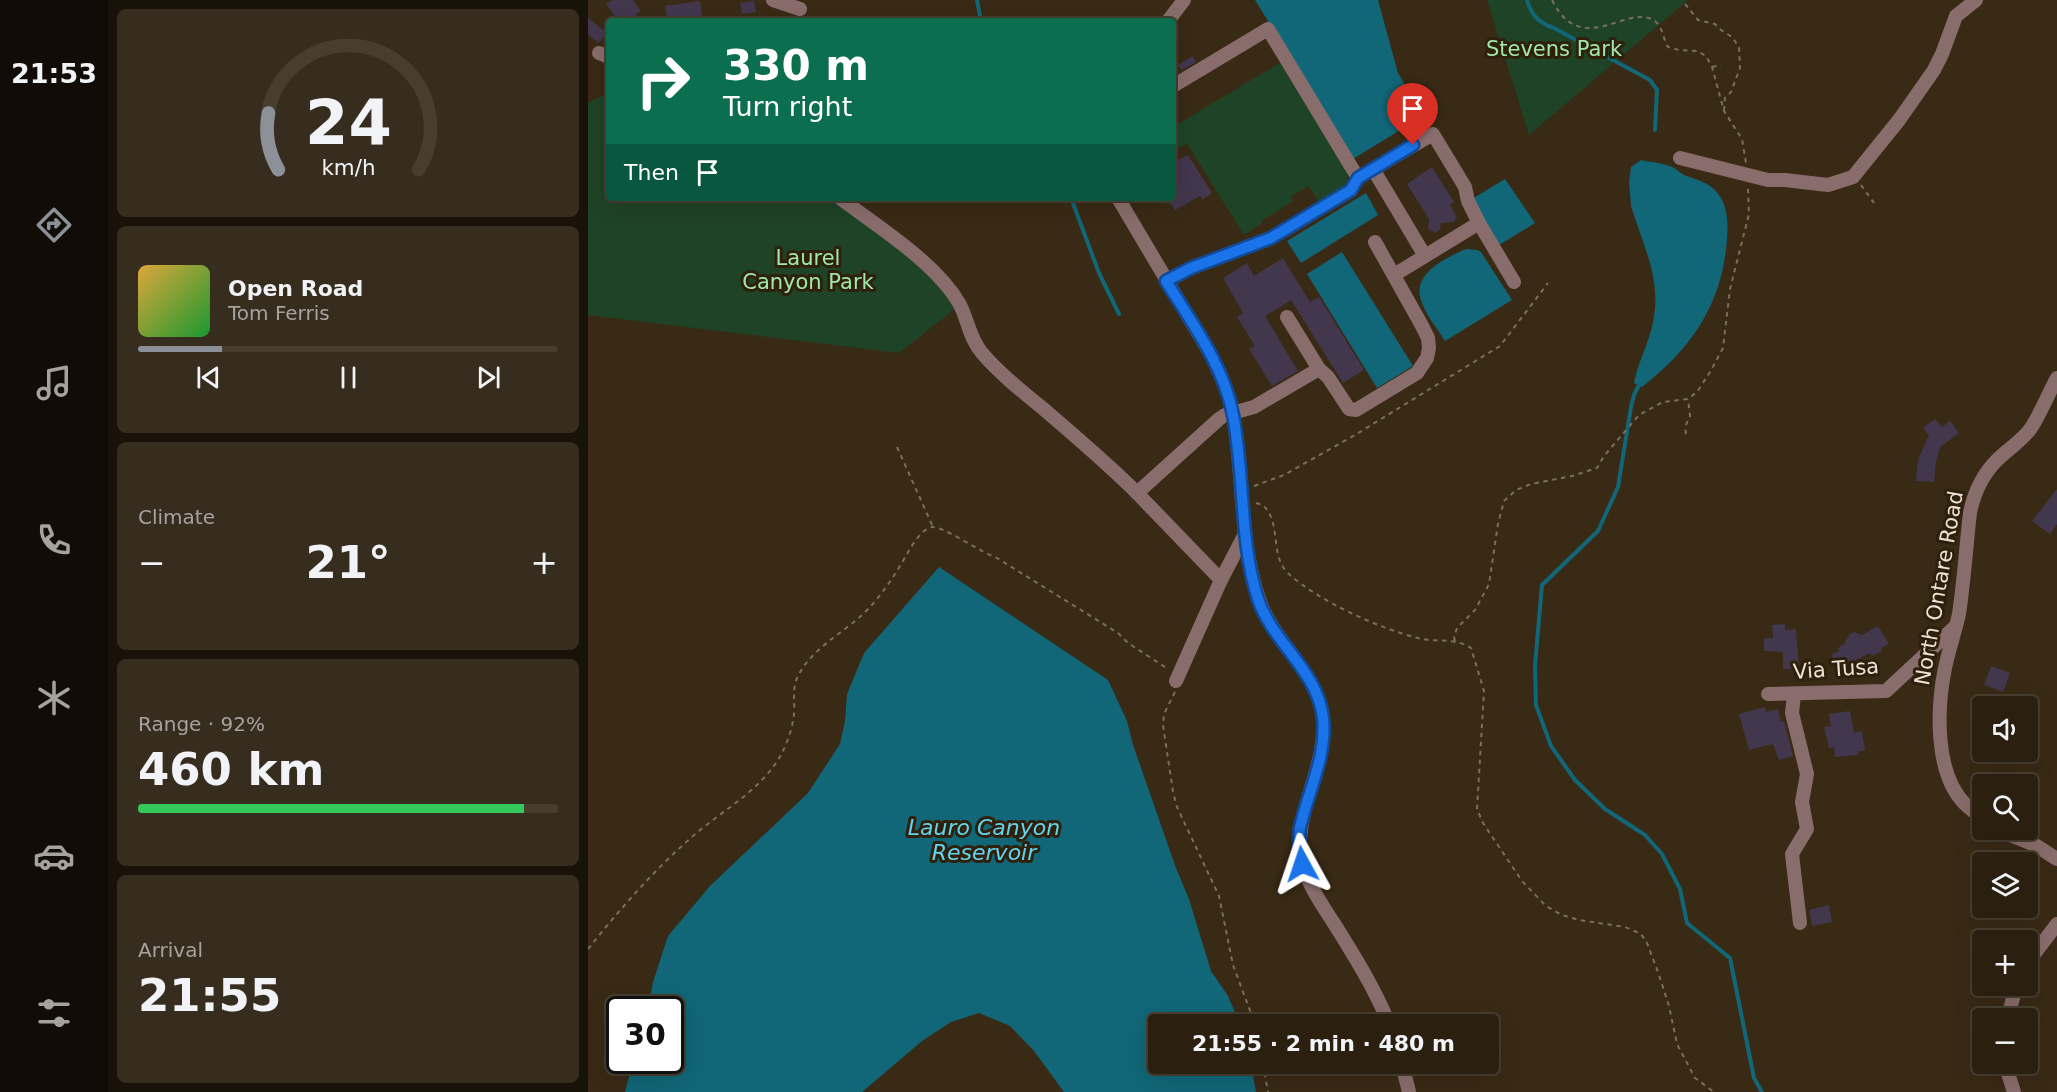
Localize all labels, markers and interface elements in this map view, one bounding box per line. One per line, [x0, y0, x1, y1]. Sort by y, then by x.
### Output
park label: Stevens Park [1486, 37, 1623, 61]
text: 330 m [723, 41, 869, 90]
icon: right [624, 42, 702, 120]
text: 21:53 [11, 58, 97, 89]
pin [1387, 83, 1438, 145]
text: 24 [305, 86, 391, 159]
text: Turn right [723, 91, 852, 122]
icon: arrive [1396, 92, 1429, 125]
text: km/h [321, 155, 375, 180]
icon: arrive [691, 156, 724, 189]
text: Then [624, 160, 679, 185]
icon: directions [33, 204, 75, 246]
park label: Laurel Canyon Park [742, 246, 875, 294]
text: Open Road [228, 276, 363, 301]
text: Tom Ferris [228, 301, 330, 325]
icon: previous [192, 361, 225, 394]
icon: pause [332, 361, 365, 394]
icon: next [472, 361, 505, 394]
icon: music [33, 362, 75, 404]
street label: North Ontare Road [1910, 489, 1968, 687]
text: Climate [138, 505, 215, 529]
icon: phone [33, 519, 75, 561]
text: 21° [305, 536, 391, 589]
text: − [138, 543, 166, 582]
text: + [530, 543, 558, 582]
street label: Via Tusa [1792, 654, 1880, 684]
icon: climate [33, 677, 75, 719]
map controls [1972, 696, 2038, 1074]
button: sound [1972, 696, 2038, 762]
text: Range · 92% [138, 712, 265, 736]
text: 460 km [138, 743, 324, 796]
button: search [1972, 774, 2038, 840]
water label: Lauro Canyon Reservoir [908, 815, 1060, 865]
position arrow [1270, 832, 1334, 896]
icon: car [33, 835, 75, 877]
button: layers [1972, 852, 2038, 918]
button: + [1972, 930, 2038, 996]
text: Arrival [138, 938, 203, 962]
text: 21:55 [138, 969, 281, 1022]
icon: filters [33, 992, 75, 1034]
speed limit sign: 30 [606, 996, 684, 1074]
button: − [1972, 1008, 2038, 1074]
text: 21:55 · 2 min · 480 m [1192, 1031, 1455, 1056]

